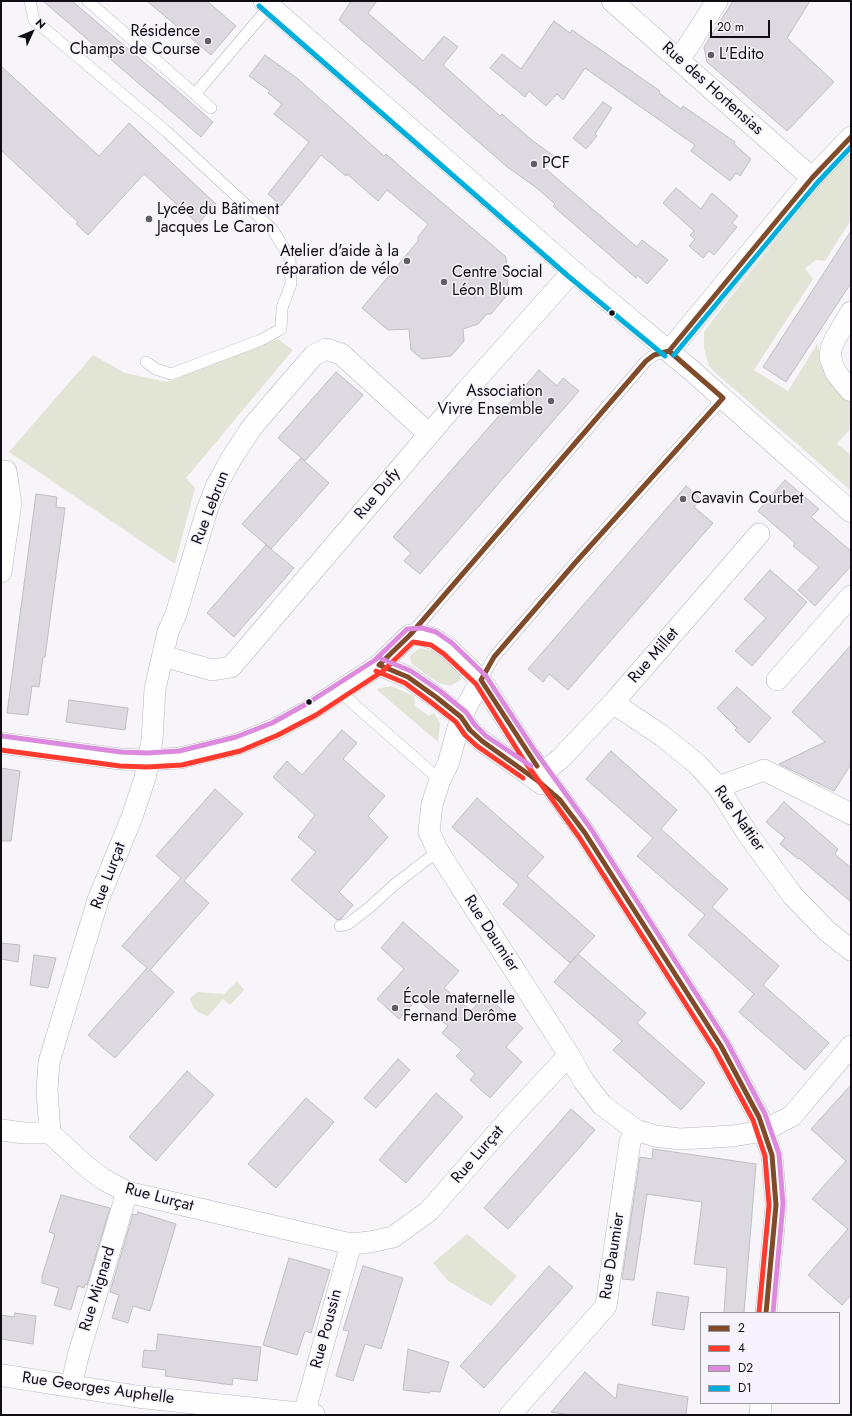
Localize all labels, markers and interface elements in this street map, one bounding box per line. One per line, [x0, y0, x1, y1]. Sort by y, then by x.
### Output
north arrow [12, 12, 52, 52]
scale bar [712, 12, 772, 38]
text: N [32, 15, 49, 32]
text: 20 m [717, 18, 744, 36]
place label: Résidence Champs de Course [70, 22, 200, 60]
marker: Résidence Champs de Course [203, 36, 213, 46]
street label: Rue des Hortensias [657, 38, 767, 140]
place label: L'Edito [719, 45, 764, 65]
marker: L'Edito [706, 50, 716, 60]
place label: PCF [542, 154, 570, 174]
marker: PCF [529, 159, 539, 169]
place label: Lycée du Bâtiment Jacques Le Caron [157, 200, 279, 238]
marker: Lycée du Bâtiment Jacques Le Caron [144, 214, 154, 224]
place label: Atelier d'aide à la réparation de vélo [276, 242, 399, 280]
marker: Atelier d'aide à la réparation de vélo [402, 256, 412, 266]
place label: Centre Social Léon Blum [452, 263, 542, 301]
marker: Centre Social Léon Blum [439, 277, 449, 287]
unlabelled marker [607, 308, 617, 318]
place label: Association Vivre Ensemble [438, 382, 543, 420]
marker: Association Vivre Ensemble [546, 396, 556, 406]
street label: Rue Dufy [351, 464, 405, 524]
street label: Rue Lebrun [188, 469, 234, 547]
place label: Cavavin Courbet [691, 489, 803, 509]
marker: Cavavin Courbet [678, 494, 688, 504]
street label: Rue Millet [625, 624, 683, 688]
unlabelled marker [304, 697, 314, 707]
street label: Rue Nattier [709, 782, 769, 856]
street label: Rue Lurçat [87, 840, 131, 912]
street label: Rue Daumier [459, 892, 523, 976]
place label: École maternelle Fernand Derôme [403, 989, 516, 1027]
marker: École maternelle Fernand Derôme [390, 1003, 400, 1013]
street label: Rue Lurçat [448, 1122, 508, 1188]
street label: Rue Lurçat [123, 1180, 195, 1216]
street label: Rue Daumier [597, 1211, 629, 1301]
street label: Rue Mignard [76, 1244, 120, 1334]
street label: Rue Poussin [307, 1287, 347, 1371]
legend [700, 1312, 840, 1404]
text: 2 [738, 1319, 745, 1337]
text: 4 [738, 1339, 745, 1357]
text: D2 [738, 1359, 753, 1377]
street label: Rue Georges Auphelle [21, 1369, 175, 1409]
text: D1 [738, 1379, 752, 1397]

